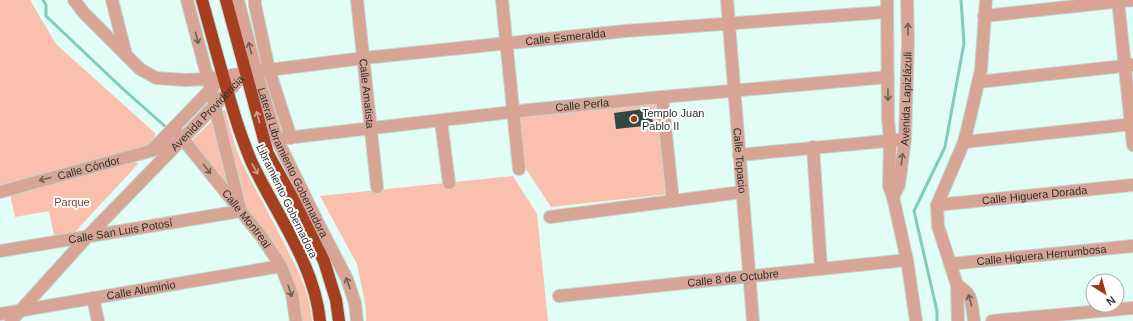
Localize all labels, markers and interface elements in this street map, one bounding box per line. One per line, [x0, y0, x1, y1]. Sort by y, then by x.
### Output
one-way arrow [904, 23, 912, 36]
street label: Calle Esmeralda [525, 27, 607, 47]
one-way arrow [194, 31, 201, 44]
one-way arrow [246, 42, 253, 55]
street label: Avenida Lapizlázuli [898, 52, 914, 147]
street label: Calle Amatista [357, 58, 377, 130]
street label: Avenida Providencia [168, 72, 247, 153]
street label: Lateral Libramiento Gobernadora [255, 85, 331, 239]
one-way arrow [884, 88, 892, 101]
street label: Calle Perla [555, 96, 610, 113]
place label: Templo Juan Pablo II [642, 107, 704, 132]
one-way arrow [254, 111, 261, 124]
marker: Templo Juan Pablo II [629, 114, 639, 124]
street label: Calle Topacio [731, 127, 749, 194]
street label: Libramiento Gobernadora [254, 142, 320, 260]
street label: Calle Cóndor [56, 153, 122, 182]
one-way arrow [898, 153, 906, 166]
one-way arrow [202, 163, 211, 174]
one-way arrow [252, 163, 259, 175]
one-way arrow [39, 176, 52, 184]
street label: Calle Higuera Dorada [981, 184, 1089, 206]
street label: Calle Montreal [220, 187, 273, 250]
park label: Parque [54, 196, 90, 208]
street label: Calle San Luis Potosí [67, 216, 173, 246]
street label: Calle Higuera Herrumbosa [976, 243, 1108, 267]
street label: Calle 8 de Octubre [687, 267, 779, 289]
north arrow [1085, 273, 1125, 313]
one-way arrow [344, 277, 351, 290]
street label: Calle Aluminio [106, 278, 176, 302]
one-way arrow [287, 285, 294, 298]
one-way arrow [966, 294, 973, 307]
text: N [1104, 294, 1118, 308]

